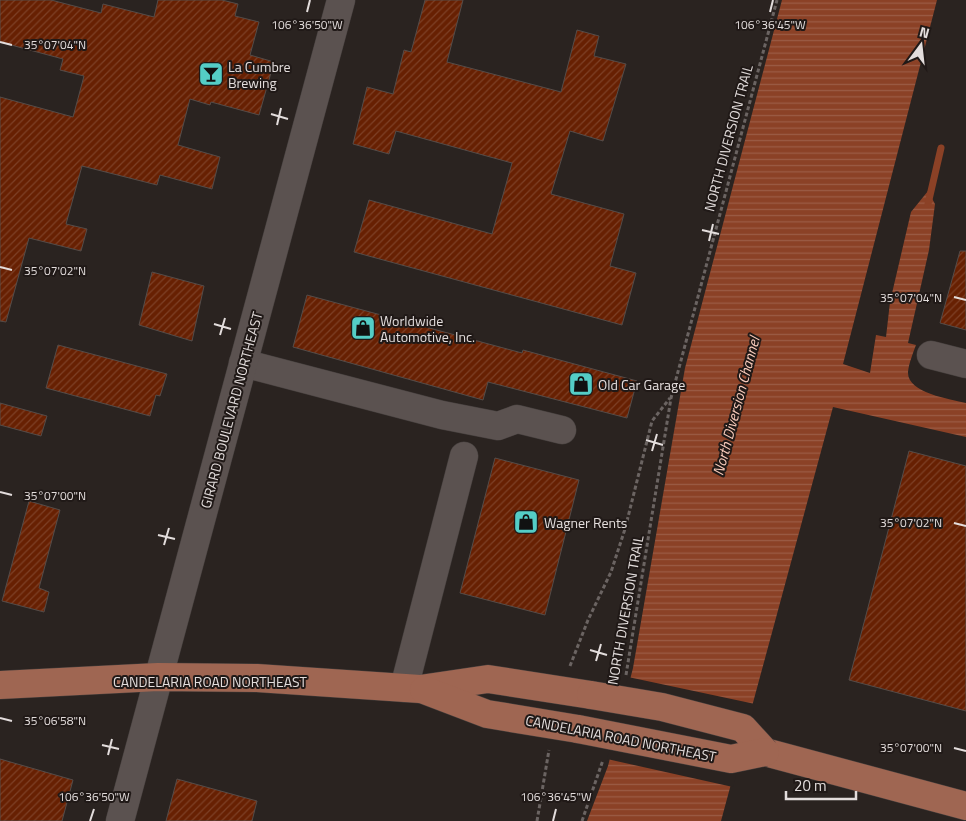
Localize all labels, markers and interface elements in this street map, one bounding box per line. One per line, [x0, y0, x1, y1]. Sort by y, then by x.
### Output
text: 106°36'50"W [271, 15, 343, 34]
text: 106°36'45"W [734, 15, 806, 34]
north arrow [896, 20, 946, 70]
text: N [917, 21, 932, 43]
text: 35°07'04"N [24, 35, 86, 54]
place label: La Cumbre Brewing [228, 56, 291, 93]
bar icon: La Cumbre Brewing [198, 61, 224, 87]
street label: NORTH DIVERSION TRAIL [698, 62, 758, 214]
text: 35°07'02"N [24, 261, 86, 280]
text: 35°07'04"N [880, 288, 942, 307]
street label: GIRARD BOULEVARD NORTHEAST [195, 309, 268, 511]
place label: Worldwide Automotive, Inc. [380, 310, 475, 347]
shop icon: Worldwide Automotive, Inc. [350, 315, 376, 341]
water label: North Diversion Channel [706, 332, 766, 478]
shop icon: Old Car Garage [568, 371, 594, 397]
place label: Old Car Garage [598, 374, 685, 395]
text: 35°07'00"N [24, 486, 86, 505]
shop icon: Wagner Rents [513, 509, 539, 535]
place label: Wagner Rents [544, 512, 627, 533]
text: 35°07'02"N [880, 513, 942, 532]
street label: NORTH DIVERSION TRAIL [602, 533, 649, 686]
street label: CANDELARIA ROAD NORTHEAST [113, 671, 308, 692]
street label: CANDELARIA ROAD NORTHEAST [524, 709, 719, 767]
text: 35°06'58"N [24, 711, 86, 730]
text: 35°07'00"N [880, 738, 942, 757]
scale bar [786, 768, 856, 800]
text: 20 m [794, 774, 827, 797]
text: 106°36'50"W [58, 787, 130, 806]
text: 106°36'45"W [520, 787, 592, 806]

